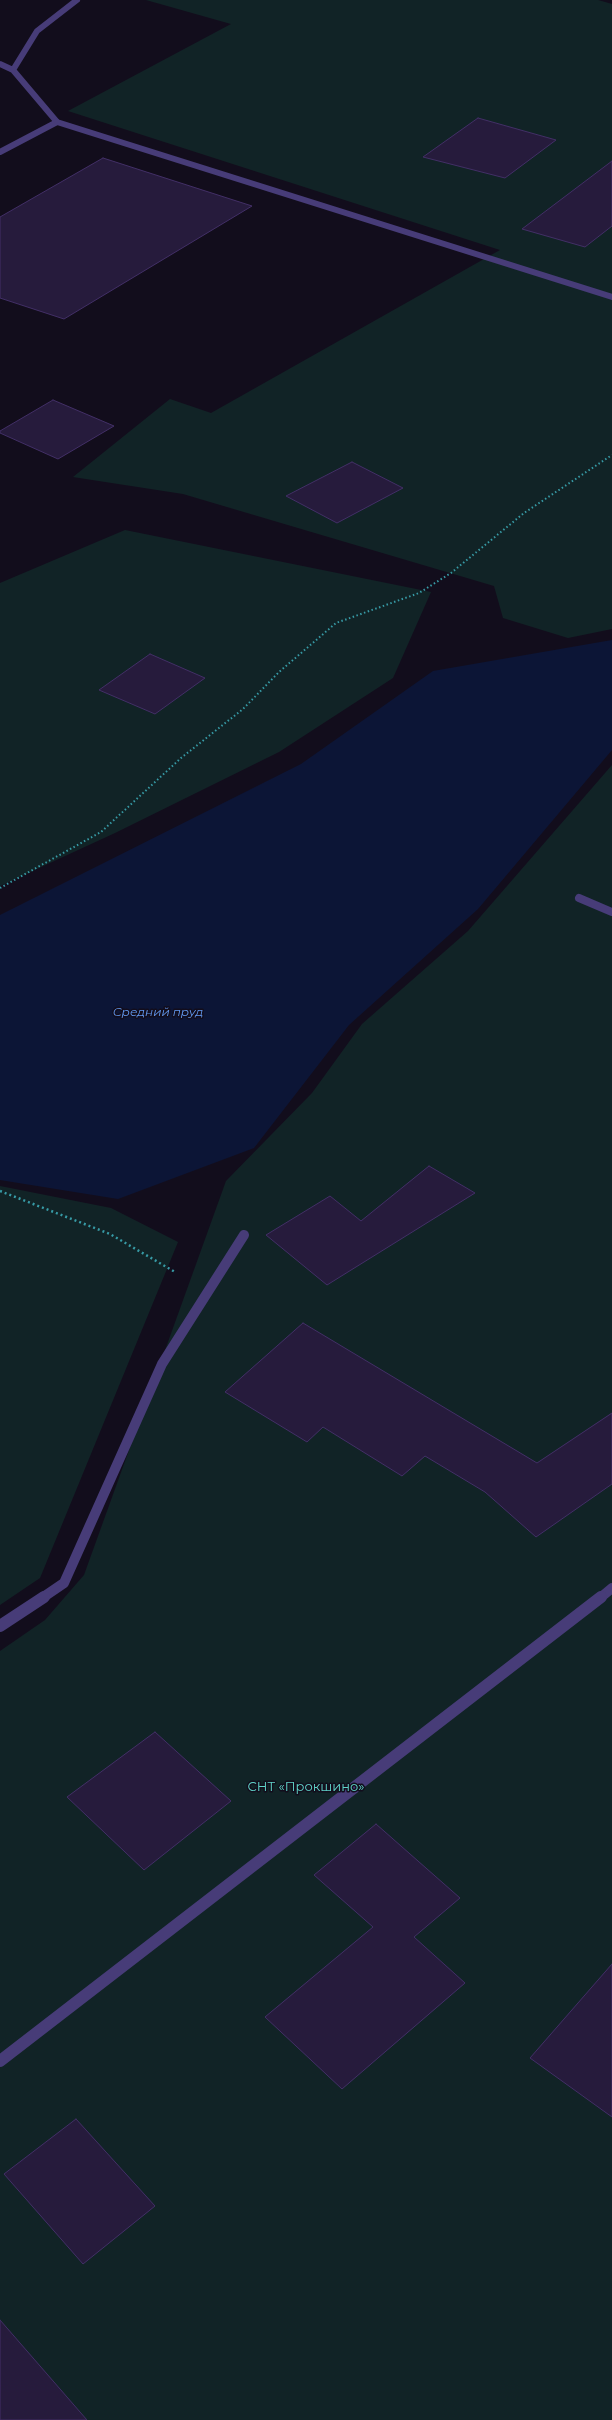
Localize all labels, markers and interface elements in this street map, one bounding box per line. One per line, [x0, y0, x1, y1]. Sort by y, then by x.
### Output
water label: Средний пруд [113, 1005, 203, 1019]
park label: СНТ «Прокшино» [248, 1779, 364, 1795]

